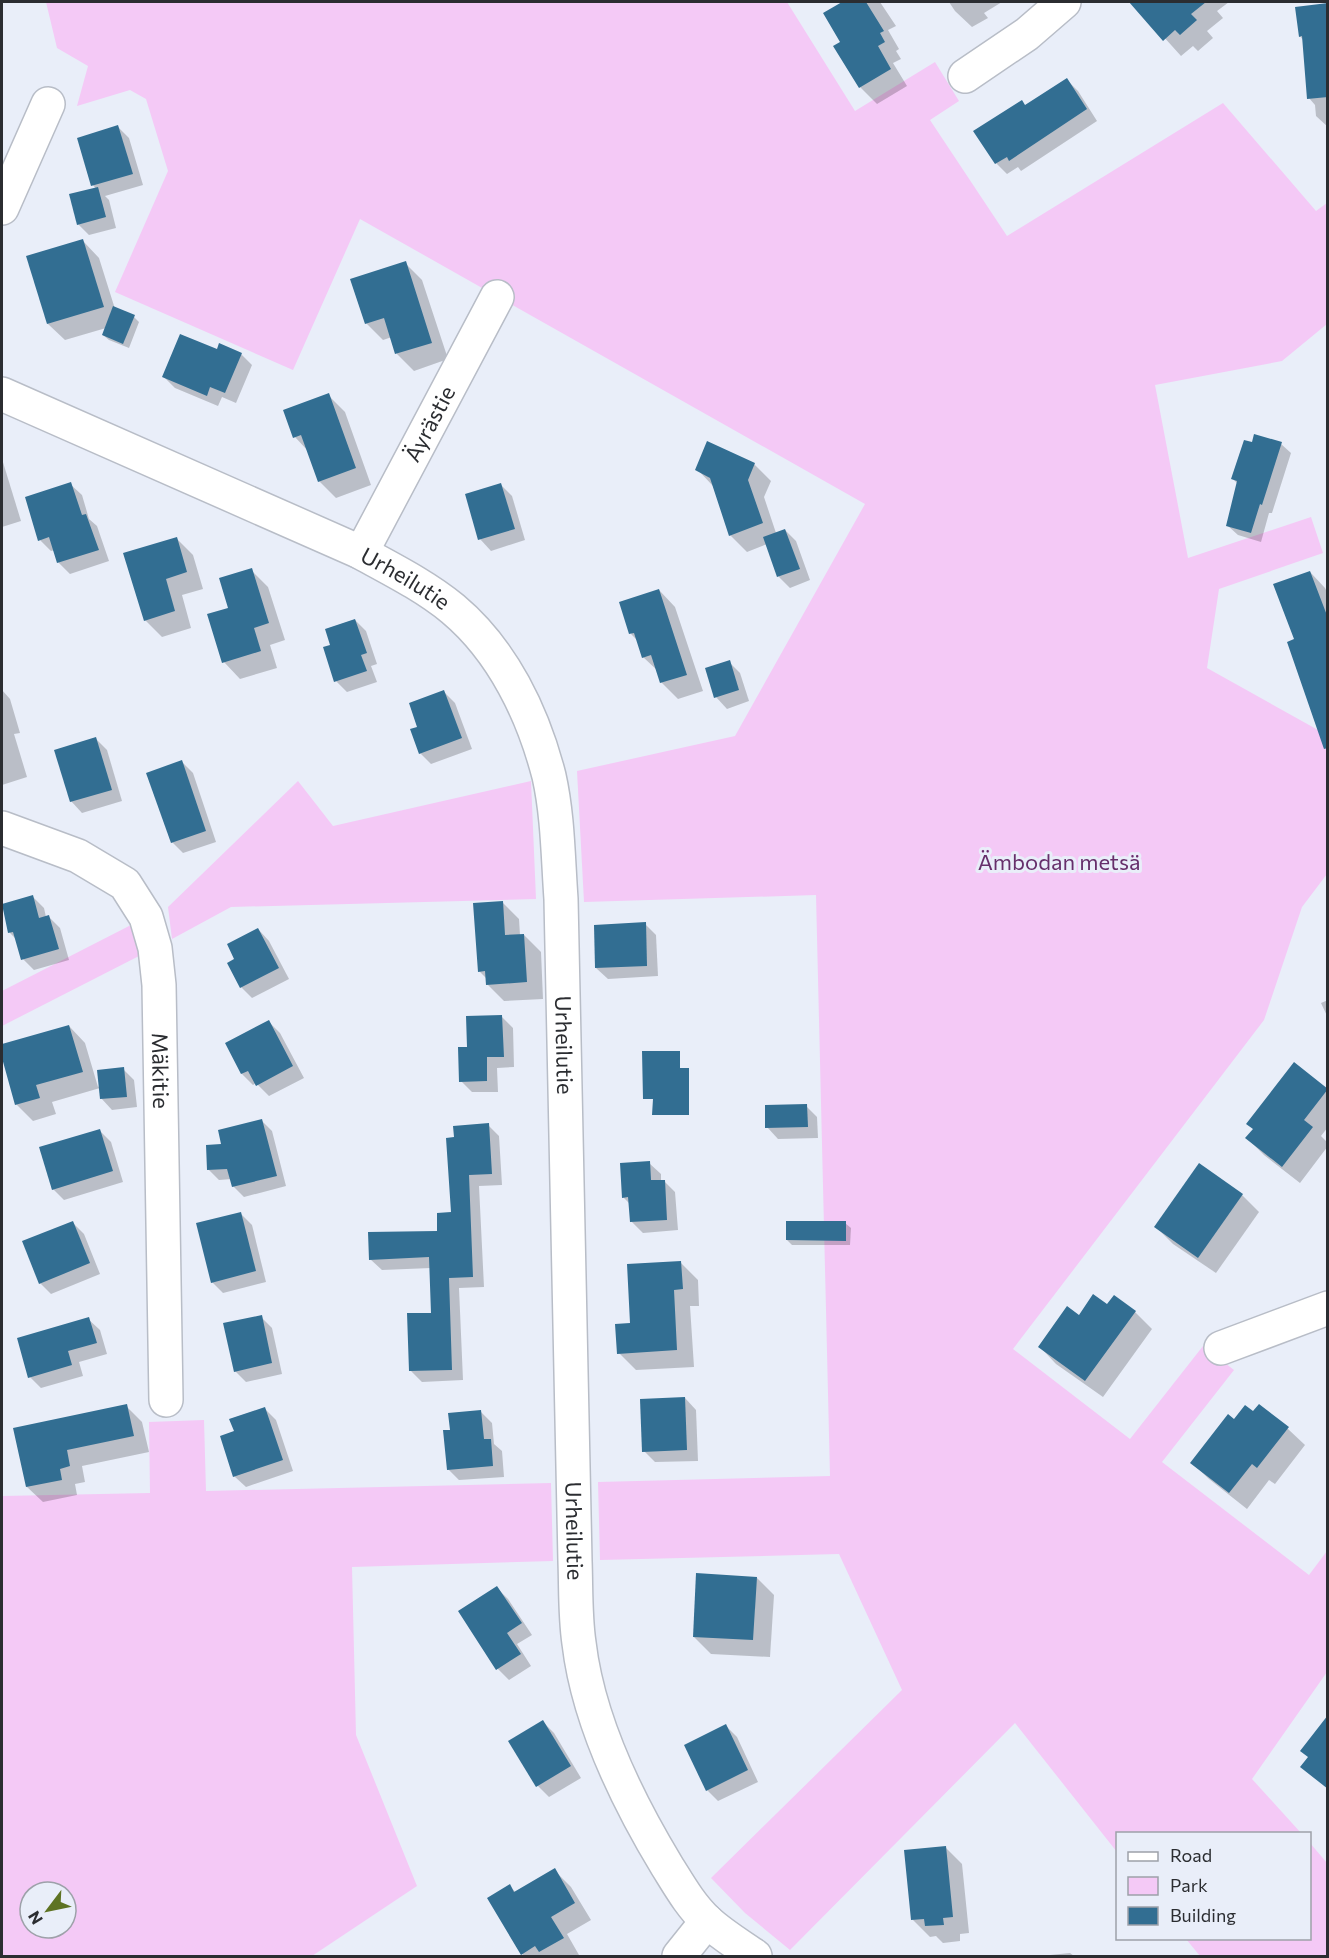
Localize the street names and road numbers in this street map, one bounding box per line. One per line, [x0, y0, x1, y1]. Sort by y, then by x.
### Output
street label: Äyrästie [398, 381, 460, 466]
street label: Urheilutie [356, 541, 456, 615]
street label: Urheilutie [550, 995, 579, 1095]
street label: Mäkitie [147, 1032, 175, 1109]
street label: Urheilutie [560, 1481, 589, 1581]

